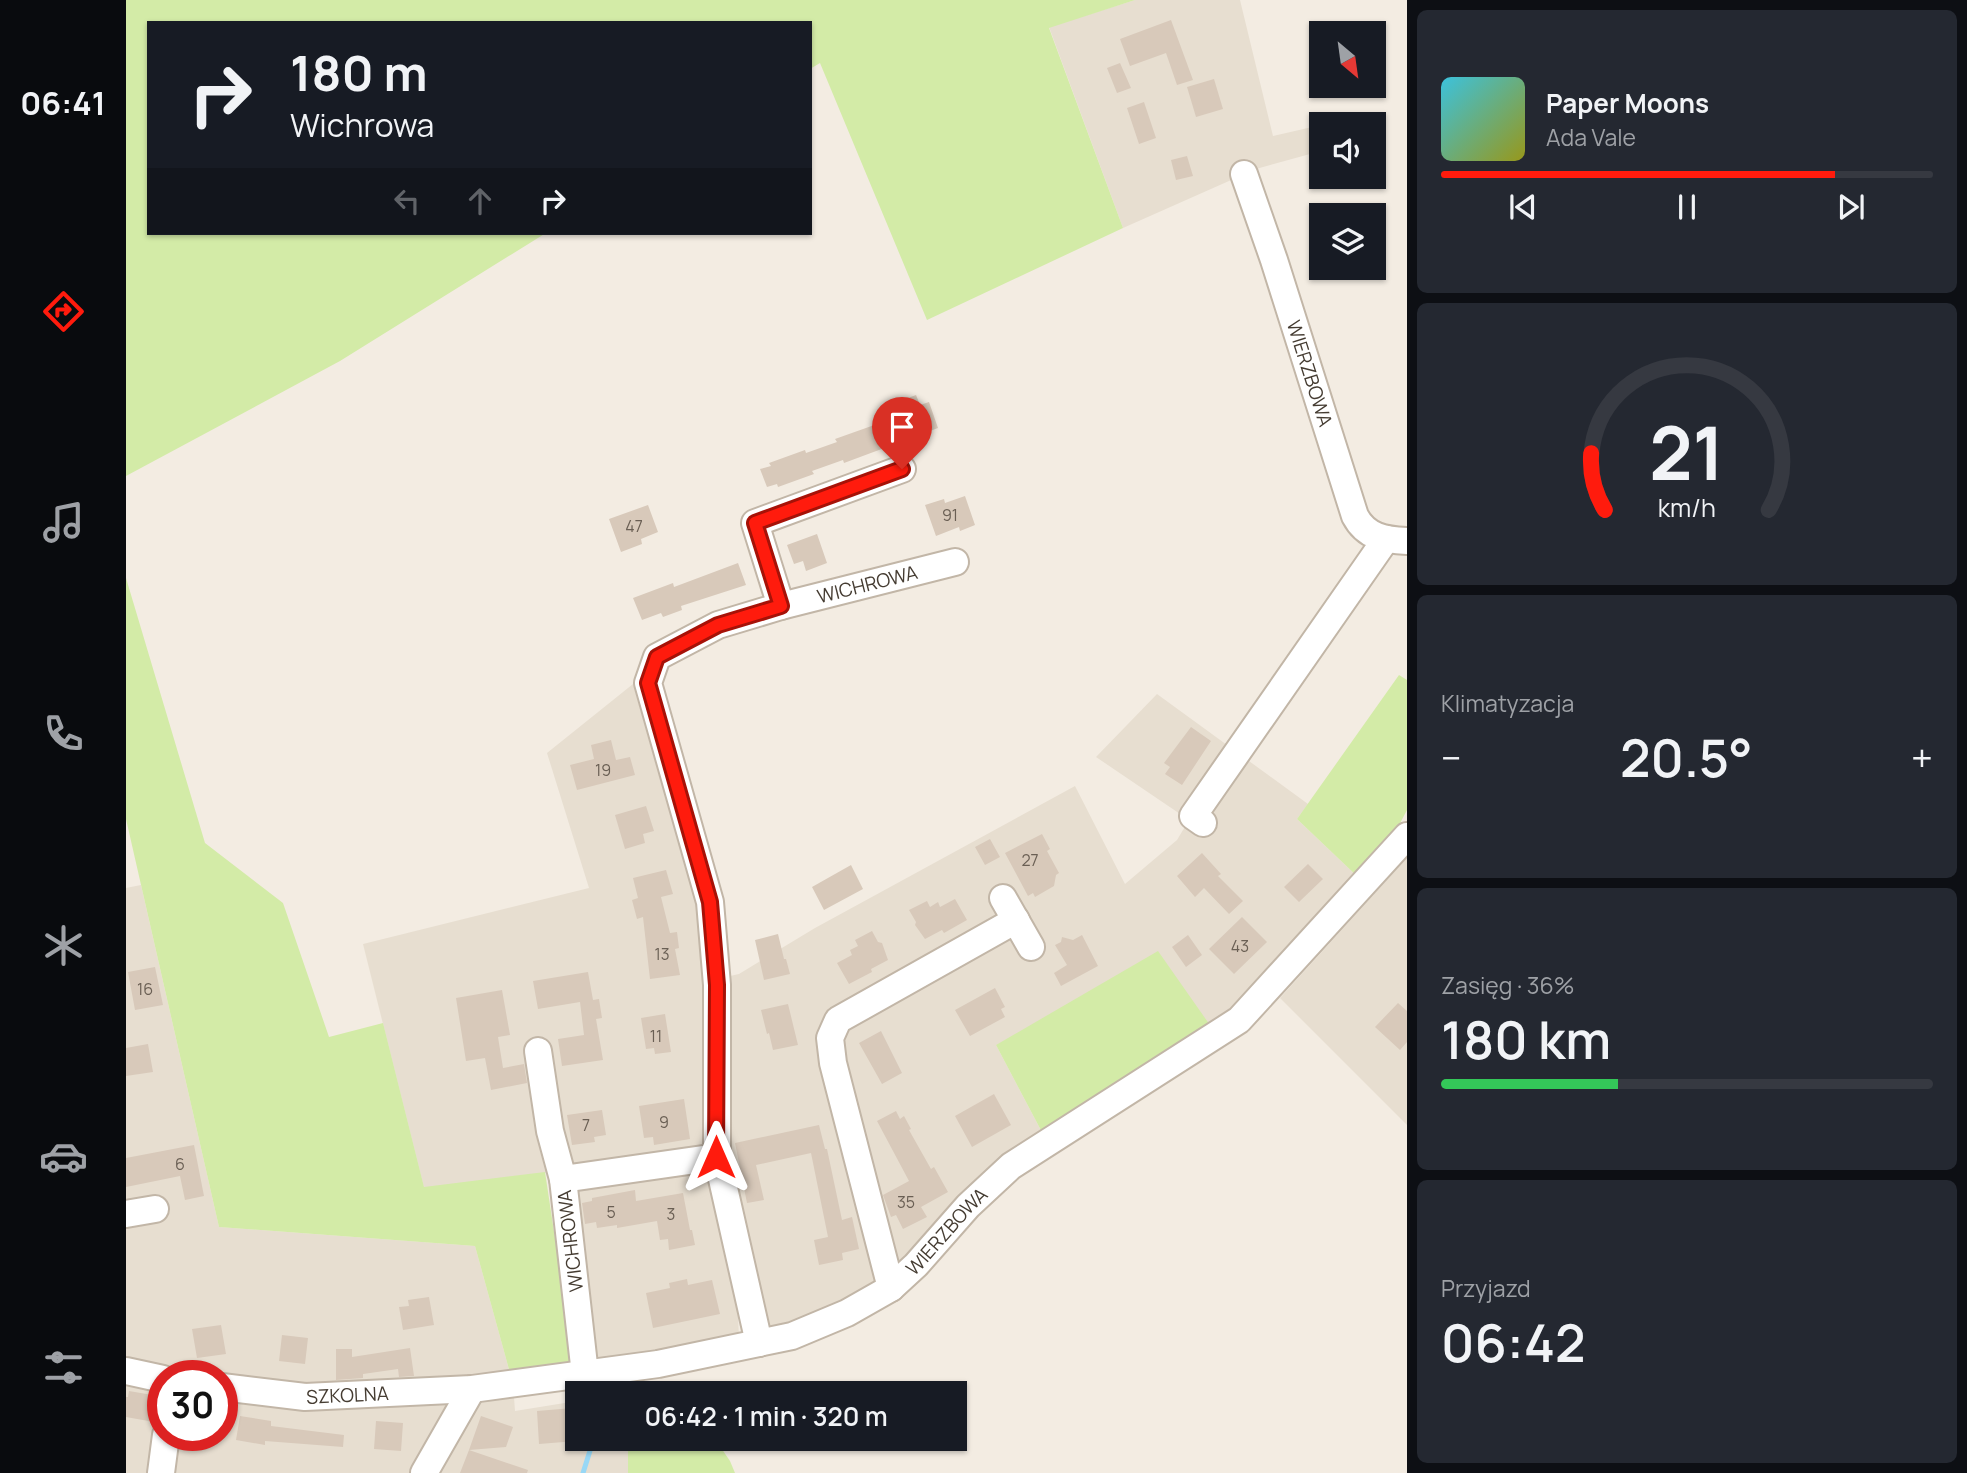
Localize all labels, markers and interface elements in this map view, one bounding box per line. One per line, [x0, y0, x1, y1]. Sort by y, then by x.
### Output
north arrow [1309, 21, 1386, 98]
map controls [1309, 21, 1386, 280]
text: 180 m [290, 39, 428, 106]
icon: right [175, 49, 266, 140]
text: 06:41 [20, 81, 106, 125]
text: Paper Moons [1546, 85, 1709, 121]
text: Wichrowa [290, 103, 434, 147]
button: sound [1309, 112, 1386, 189]
text: Ada Vale [1546, 121, 1636, 153]
icon: left [388, 182, 426, 220]
icon: ahead [461, 182, 499, 220]
icon: right [534, 182, 572, 220]
icon: previous [1504, 188, 1542, 226]
icon: pause [1668, 188, 1706, 226]
icon: next [1832, 188, 1870, 226]
button: layers [1309, 203, 1386, 280]
icon: directions [39, 287, 88, 336]
street label: WIERZBOWA [1281, 317, 1339, 430]
pin [872, 397, 932, 469]
text: 21 [1649, 402, 1725, 502]
icon: arrive [883, 408, 921, 446]
text: km/h [1658, 490, 1716, 525]
icon: music [39, 498, 88, 547]
house number: 91 [942, 504, 958, 526]
house number: 47 [625, 515, 643, 537]
street label: WICHROWA [814, 559, 920, 609]
text: Klimatyzacja [1441, 687, 1574, 719]
icon: phone [39, 709, 88, 758]
text: 20.5° [1620, 722, 1753, 793]
text: − [1441, 731, 1462, 783]
text: + [1911, 731, 1933, 783]
house number: 19 [595, 759, 611, 781]
house number: 27 [1021, 849, 1039, 871]
icon: climate [39, 921, 88, 970]
house number: 43 [1231, 935, 1249, 957]
house number: 13 [654, 943, 670, 965]
text: Zasięg · 36% [1441, 969, 1575, 1001]
house number: 16 [137, 978, 153, 1000]
text: 180 km [1441, 1004, 1611, 1075]
house number: 11 [650, 1025, 662, 1047]
house number: 9 [659, 1111, 669, 1133]
house number: 7 [582, 1114, 590, 1136]
position arrow [679, 1120, 753, 1194]
icon: car [39, 1132, 88, 1181]
house number: 6 [175, 1153, 185, 1175]
street label: WIERZBOWA [900, 1182, 993, 1281]
street label: WICHROWA [551, 1189, 589, 1293]
house number: 35 [897, 1191, 915, 1213]
house number: 5 [606, 1201, 616, 1223]
house number: 3 [667, 1203, 675, 1225]
text: Przyjazd [1441, 1272, 1531, 1304]
text: 06:42 [1441, 1307, 1586, 1378]
icon: filters [39, 1343, 88, 1392]
speed limit sign: 30 [147, 1360, 238, 1451]
street label: SZKOLNA [305, 1380, 389, 1410]
text: 06:42 · 1 min · 320 m [644, 1398, 888, 1434]

